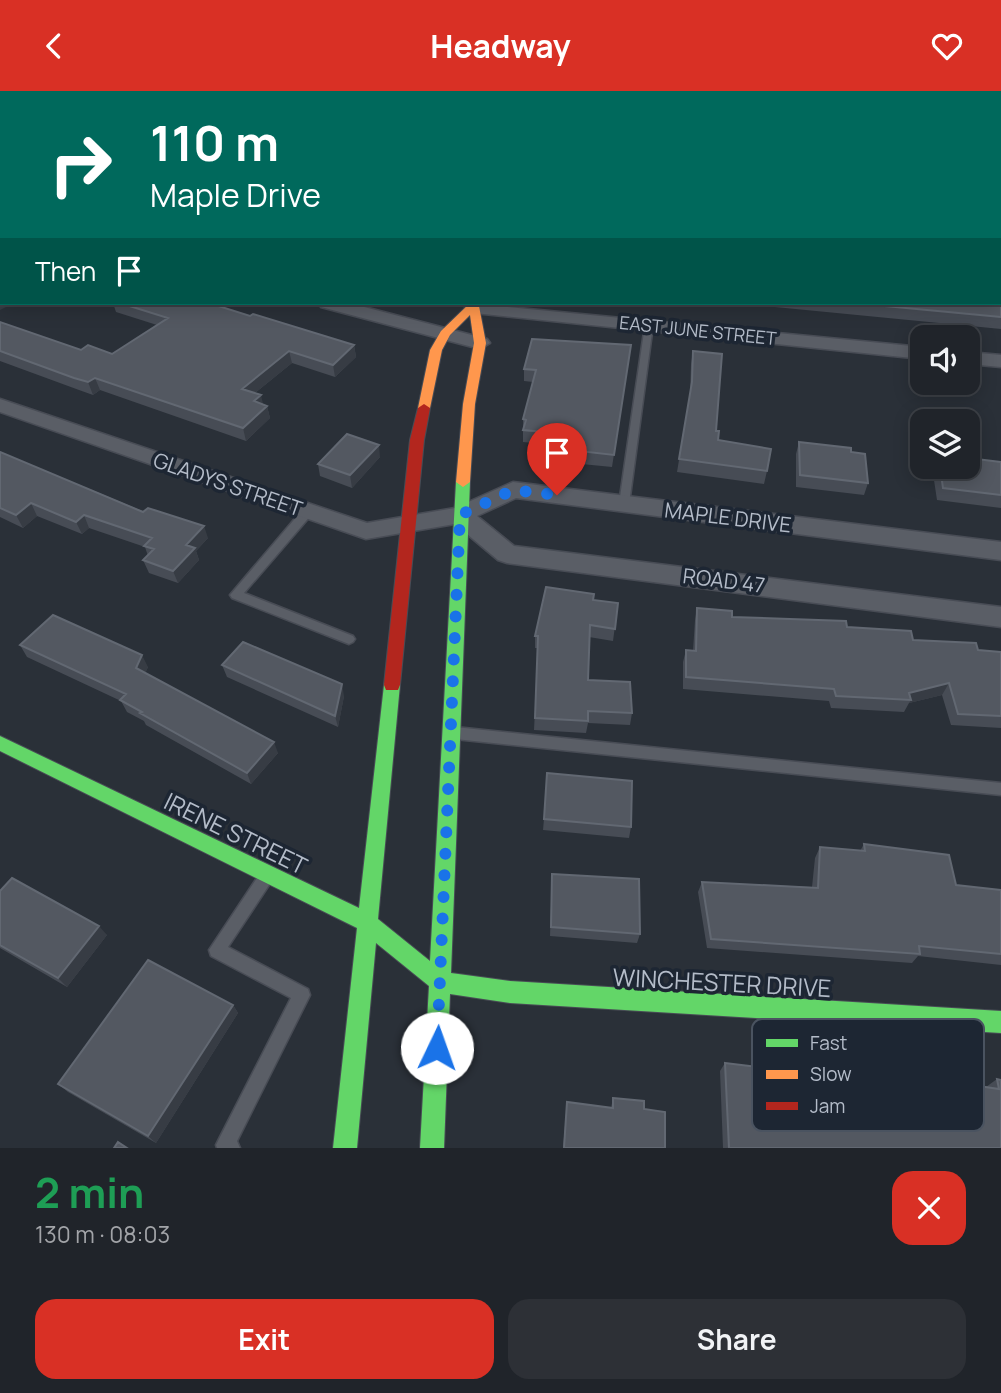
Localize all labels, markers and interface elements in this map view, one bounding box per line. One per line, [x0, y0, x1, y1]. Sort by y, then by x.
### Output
text: Headway [430, 24, 571, 68]
icon: back [35, 27, 73, 65]
icon: heart [928, 27, 966, 65]
text: 110 m [150, 109, 279, 176]
icon: right [35, 119, 126, 210]
text: Maple Drive [150, 173, 321, 217]
icon: arrive [110, 252, 148, 290]
text: Then [35, 253, 96, 289]
street label: EAST JUNE STREET [618, 310, 778, 350]
map controls [910, 325, 980, 479]
button: sound [910, 325, 980, 395]
button: layers [910, 409, 980, 479]
pin [527, 423, 587, 495]
icon: arrive [538, 434, 576, 472]
street label: GLADYS STREET [150, 445, 307, 523]
street label: MAPLE DRIVE [663, 495, 793, 539]
street label: ROAD 47 [681, 561, 767, 599]
street label: IRENE STREET [159, 784, 314, 882]
street label: WINCHESTER DRIVE [612, 960, 832, 1004]
position arrow [400, 1011, 474, 1085]
legend [752, 1019, 984, 1131]
text: Fast [810, 1030, 847, 1056]
text: Slow [810, 1061, 852, 1087]
text: Jam [810, 1093, 845, 1119]
text: 2 min [35, 1163, 144, 1221]
button: close [892, 1171, 966, 1245]
text: 130 m · 08:03 [35, 1218, 170, 1250]
button: Exit [35, 1299, 494, 1379]
button: Share [508, 1299, 966, 1379]

